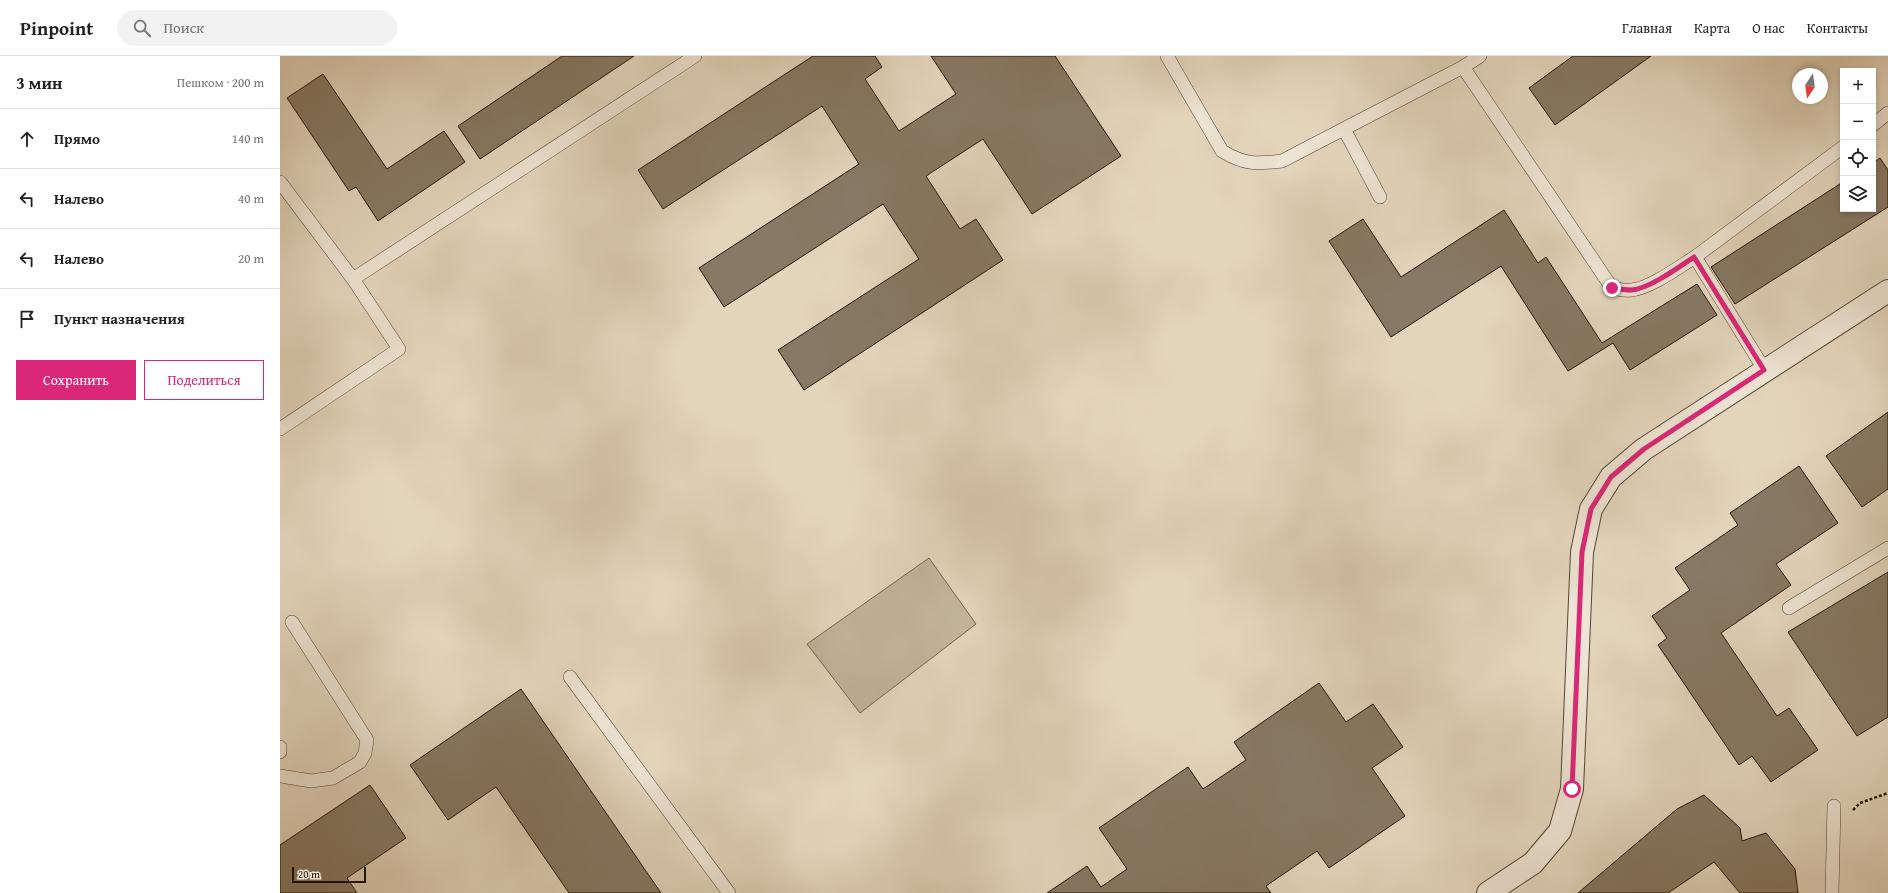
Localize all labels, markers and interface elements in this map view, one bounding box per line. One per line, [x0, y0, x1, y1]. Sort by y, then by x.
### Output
search box [117, 10, 397, 46]
text: Pinpoint [20, 14, 93, 42]
icon: search [131, 17, 153, 39]
text: Поиск [163, 17, 204, 38]
text: Главная [1622, 18, 1672, 38]
text: Карта [1694, 18, 1730, 38]
text: О нас [1752, 18, 1785, 38]
text: Контакты [1807, 18, 1868, 38]
north arrow [1792, 68, 1828, 104]
map controls [1840, 68, 1876, 212]
button: + [1840, 68, 1876, 104]
text: 3 мин [16, 70, 62, 95]
text: Пешком · 200 m [177, 73, 264, 92]
button: − [1840, 104, 1876, 140]
icon: ahead [16, 128, 38, 150]
text: Прямо [54, 128, 100, 149]
text: 140 m [232, 129, 264, 148]
button: locate [1840, 140, 1876, 176]
button: layers [1840, 176, 1876, 212]
icon: left [16, 188, 38, 210]
text: Налево [54, 188, 104, 209]
text: 40 m [238, 189, 264, 208]
icon: left [16, 248, 38, 270]
text: Налево [54, 248, 104, 269]
text: 20 m [238, 249, 264, 268]
route end [1603, 279, 1621, 297]
icon: arrive [16, 308, 38, 330]
text: Пункт назначения [54, 308, 185, 329]
button: Сохранить [16, 360, 136, 400]
button: Поделиться [144, 360, 264, 400]
route start [1563, 780, 1581, 798]
scale bar [292, 865, 366, 884]
text: 20 m [298, 866, 320, 882]

